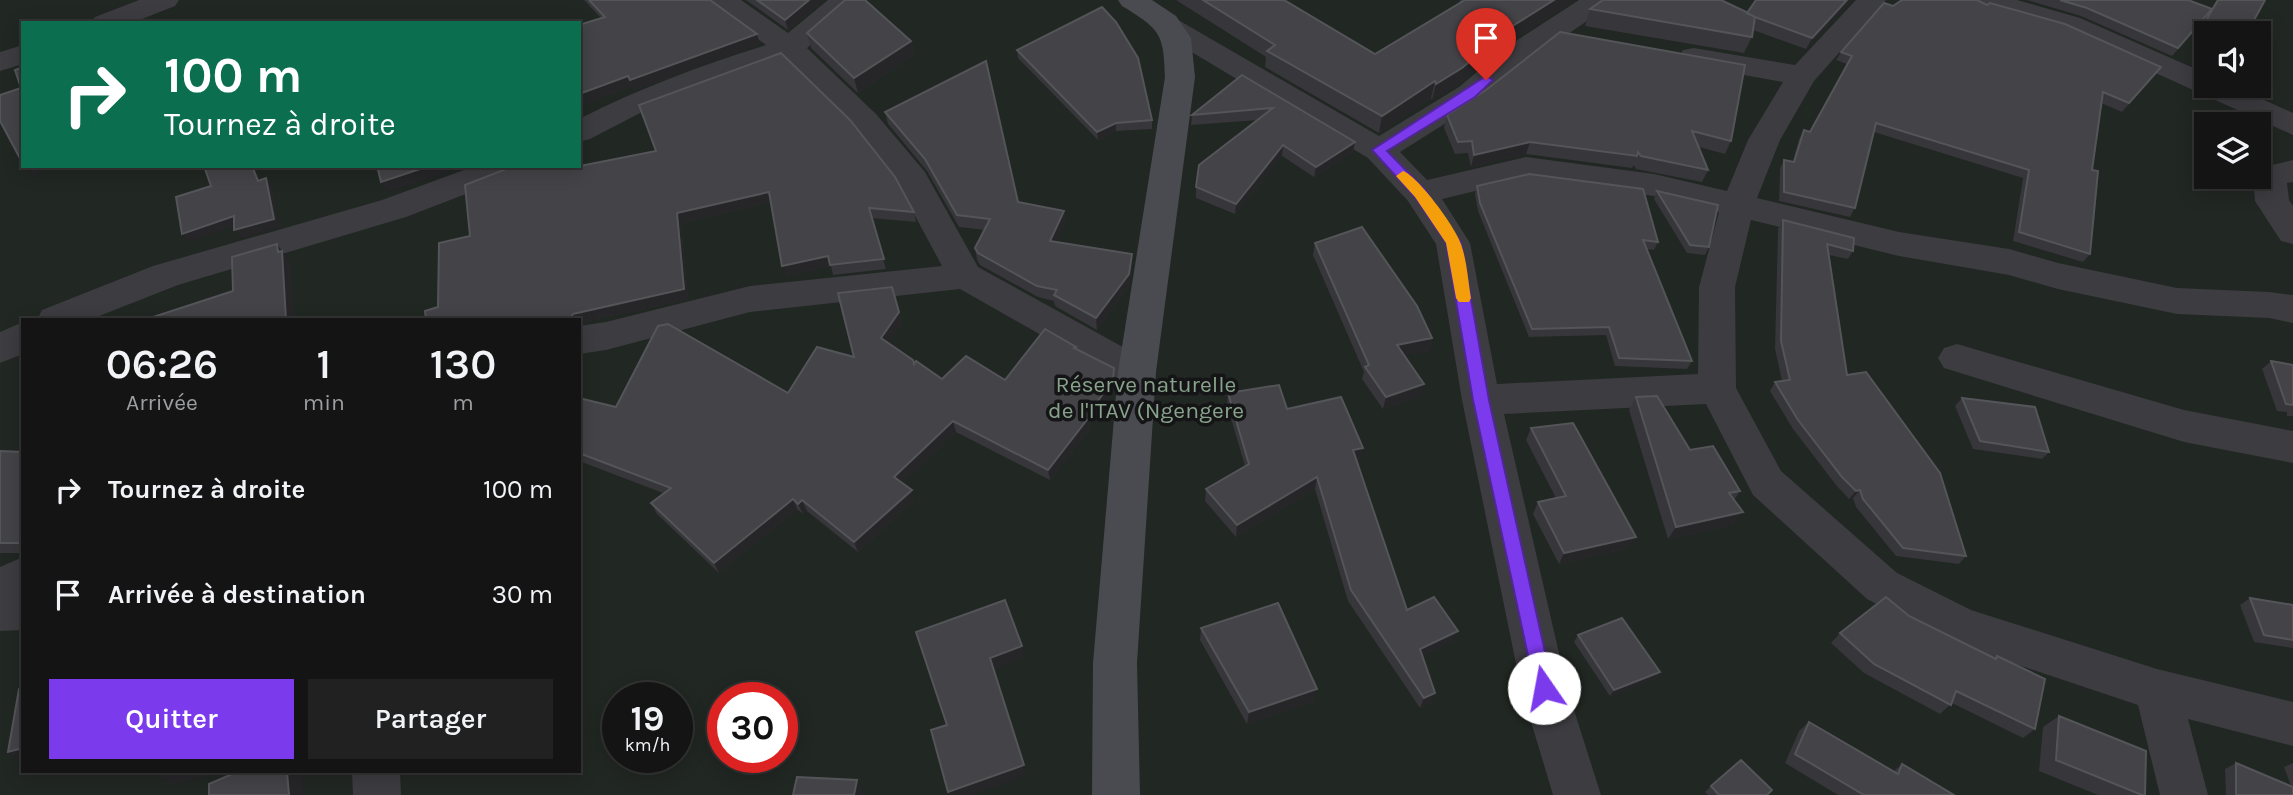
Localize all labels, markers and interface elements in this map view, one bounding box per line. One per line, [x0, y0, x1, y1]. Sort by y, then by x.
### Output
pin [1456, 8, 1516, 80]
icon: arrive [1467, 19, 1505, 57]
map controls [2194, 21, 2271, 189]
button: sound [2194, 21, 2271, 98]
text: 100 m [164, 47, 302, 104]
icon: right [49, 49, 140, 140]
text: Tournez à droite [164, 106, 396, 143]
button: layers [2194, 112, 2271, 189]
text: 06:26 [106, 339, 218, 389]
text: 1 [317, 339, 331, 389]
text: 130 [430, 339, 496, 389]
park label: Réserve naturelle de l'ITAV (Ngengere [1048, 371, 1244, 424]
text: Arrivée [126, 389, 198, 416]
text: min [303, 389, 345, 416]
text: m [452, 389, 474, 416]
icon: right [49, 471, 87, 509]
text: Tournez à droite [108, 474, 305, 505]
text: 100 m [483, 474, 553, 505]
icon: arrive [49, 576, 87, 614]
text: Arrivée à destination [108, 579, 366, 610]
text: 30 m [492, 579, 553, 610]
position arrow [1507, 651, 1581, 725]
button: Quitter [49, 679, 294, 759]
button: Partager [308, 679, 553, 759]
speed limit sign: 30 [707, 682, 798, 773]
text: 19 [631, 698, 664, 739]
text: km/h [625, 734, 670, 756]

